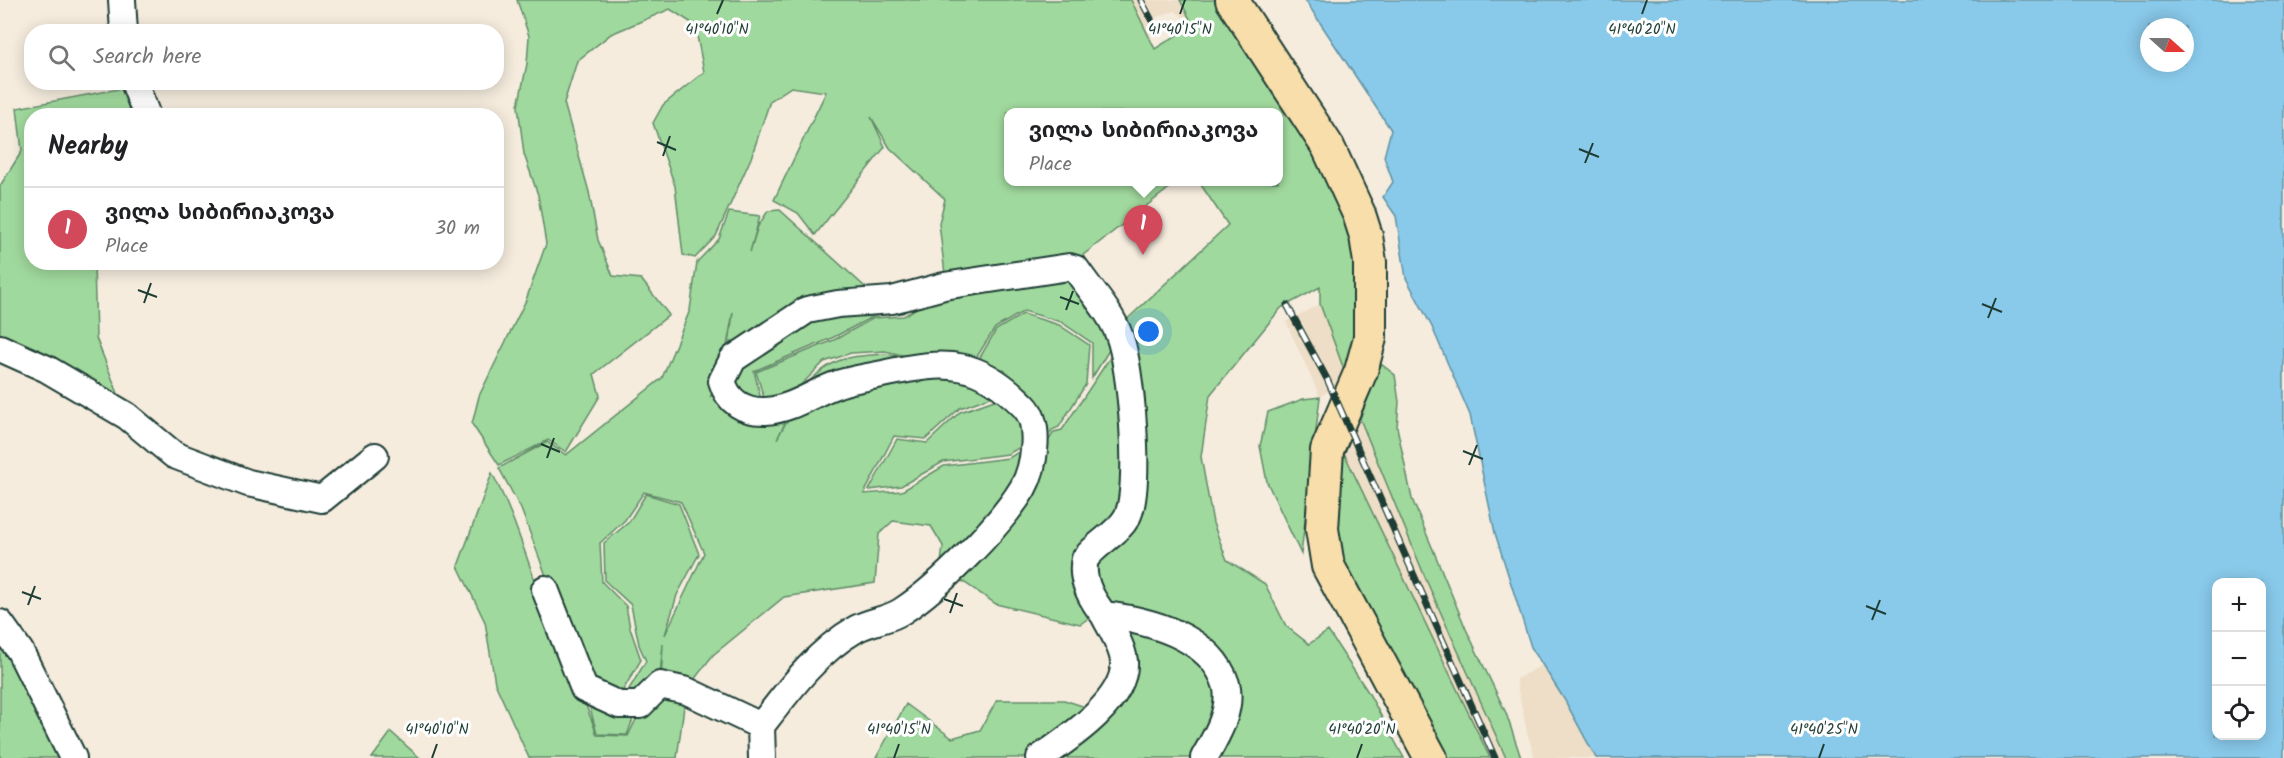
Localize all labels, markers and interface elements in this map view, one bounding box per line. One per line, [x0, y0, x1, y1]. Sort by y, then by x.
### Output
text: 41°40'10"N [685, 18, 749, 42]
text: 41°40'15"N [1148, 18, 1212, 42]
text: 41°40'20"N [1608, 18, 1676, 42]
north arrow [2140, 18, 2194, 72]
search box [24, 24, 504, 90]
text: Search here [93, 40, 201, 75]
icon: search [45, 41, 78, 74]
popup [1004, 108, 1283, 186]
text: ვილა სიბირიაკოვა [1029, 114, 1258, 149]
text: Nearby [48, 126, 128, 168]
text: Place [1029, 149, 1072, 181]
text: ვილა სიბირიაკოვა [105, 196, 335, 231]
pin: 1 [1124, 206, 1162, 255]
text: 1 [64, 213, 71, 245]
text: 30 m [435, 213, 480, 245]
text: Place [105, 231, 148, 263]
your location [1134, 317, 1163, 346]
map controls [2212, 578, 2266, 740]
button: + [2212, 578, 2266, 632]
button: − [2212, 632, 2266, 686]
button: locate [2212, 686, 2266, 740]
text: 41°40'10"N [405, 718, 469, 742]
text: 41°40'15"N [867, 718, 931, 742]
text: 41°40'20"N [1328, 718, 1396, 742]
text: 41°40'25"N [1790, 718, 1858, 742]

